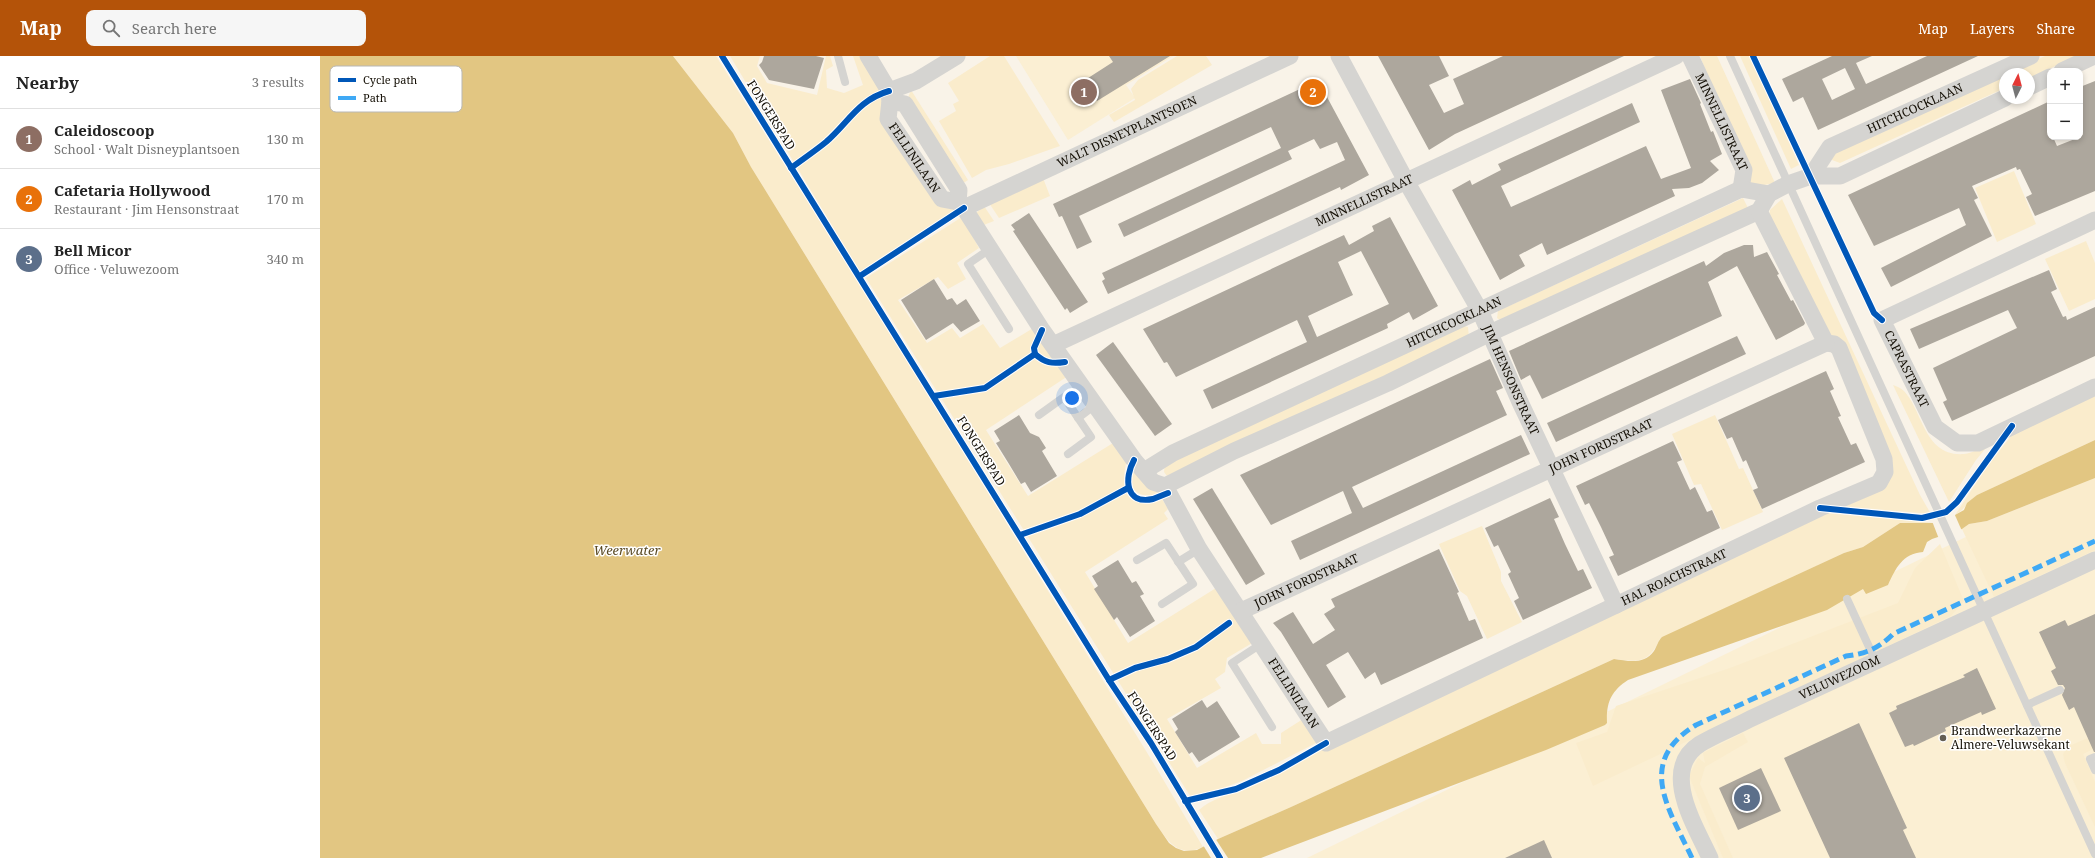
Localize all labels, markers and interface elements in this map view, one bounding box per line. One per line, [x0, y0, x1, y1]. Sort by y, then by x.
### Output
search box [86, 10, 366, 46]
text: Map [20, 15, 62, 41]
icon: search [100, 17, 122, 39]
text: Search here [132, 18, 217, 38]
text: Map [1918, 19, 1948, 38]
text: Layers [1970, 19, 2015, 38]
text: Share [2037, 19, 2075, 38]
legend [330, 66, 462, 112]
north arrow [1999, 68, 2035, 104]
map controls [2047, 68, 2083, 140]
button: + [2047, 68, 2083, 104]
street label: MINNELLISTRAAT [1691, 70, 1752, 174]
text: Nearby [16, 71, 79, 94]
text: Cycle path [363, 72, 417, 87]
text: 3 results [252, 73, 304, 91]
street label: FONGERSPAD [743, 77, 800, 153]
pin: 1 [1071, 77, 1097, 107]
pin: 2 [1300, 77, 1326, 107]
street label: HITCHCOCKLAAN [1864, 79, 1966, 137]
text: Path [363, 90, 387, 105]
street label: WALT DISNEYPLANTSOEN [1054, 92, 1200, 171]
button: − [2047, 104, 2083, 140]
street label: FELLINILAAN [885, 119, 944, 196]
text: Caleidoscoop [54, 120, 154, 140]
text: 1 [25, 130, 33, 148]
text: 130 m [267, 130, 304, 148]
text: School · Walt Disneyplantsoen [54, 140, 240, 158]
street label: MINNELLISTRAAT [1312, 170, 1416, 230]
text: Cafetaria Hollywood [54, 180, 211, 200]
text: 2 [25, 190, 33, 208]
text: 170 m [267, 190, 304, 208]
text: Restaurant · Jim Hensonstraat [54, 200, 239, 218]
text: Bell Micor [54, 240, 132, 260]
text: 3 [25, 250, 33, 268]
text: 340 m [267, 250, 304, 268]
text: Office · Veluwezoom [54, 260, 179, 278]
street label: HITCHCOCKLAAN [1403, 292, 1504, 351]
street label: JIM HENSONSTRAAT [1479, 321, 1544, 438]
street label: CAPRASTRAAT [1880, 327, 1933, 411]
your location [1062, 388, 1082, 408]
street label: FONGERSPAD [953, 413, 1010, 489]
street label: JOHN FORDSTRAAT [1545, 414, 1656, 477]
water label: Weerwater [593, 541, 661, 559]
street label: HAL ROACHSTRAAT [1618, 544, 1730, 609]
street label: JOHN FORDSTRAAT [1251, 549, 1362, 612]
street label: VELUWEZOOM [1796, 651, 1883, 703]
street label: FELLINILAAN [1265, 654, 1323, 732]
street label: FONGERSPAD [1124, 688, 1181, 764]
place label: Brandweerkazerne Almere-Veluwsekant [1951, 722, 2070, 753]
marker: Brandweerkazerne Almere-Veluwsekant [1938, 733, 1948, 743]
pin: 3 [1734, 783, 1760, 813]

